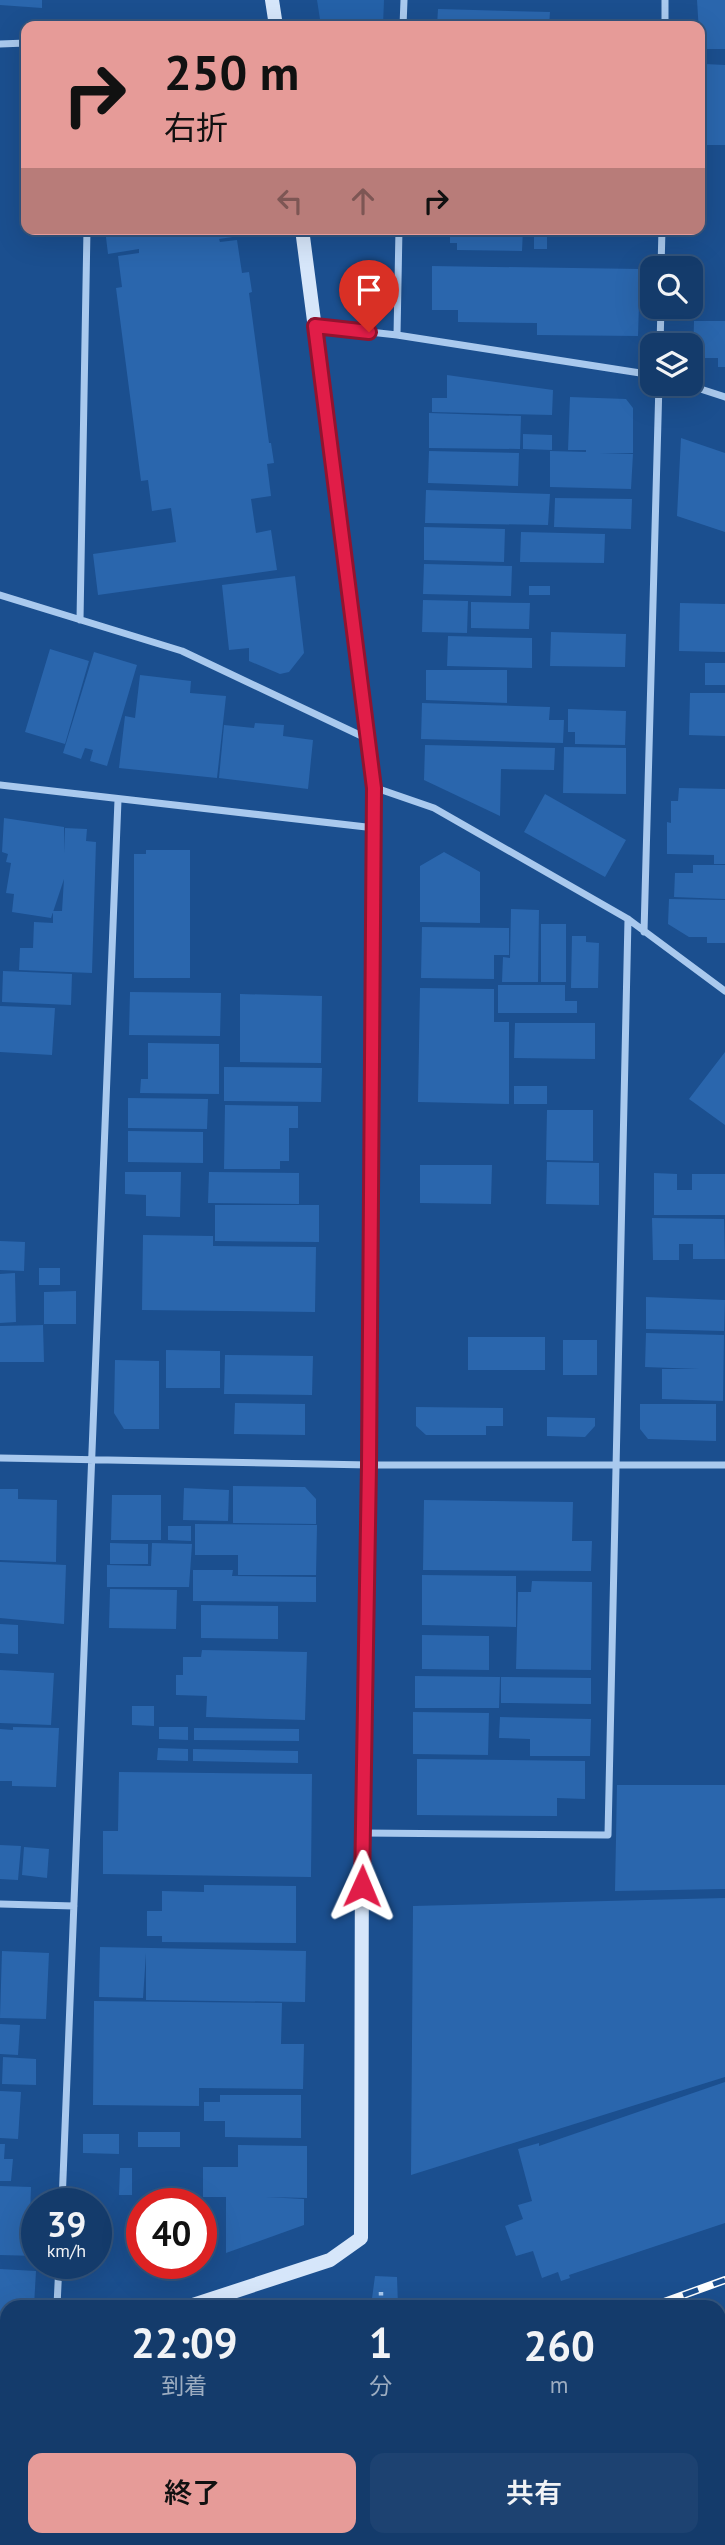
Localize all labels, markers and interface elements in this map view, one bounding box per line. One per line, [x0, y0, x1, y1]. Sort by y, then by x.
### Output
text: 250 m [164, 40, 299, 104]
icon: right [49, 49, 140, 140]
text: 右折 [164, 106, 228, 148]
icon: left [271, 182, 309, 220]
icon: ahead [344, 182, 382, 220]
icon: right [417, 182, 455, 220]
map controls [640, 256, 703, 396]
button: search [640, 256, 703, 319]
pin [339, 260, 399, 332]
icon: arrive [350, 271, 388, 309]
button: layers [640, 333, 703, 396]
position arrow [325, 1849, 399, 1923]
speed limit sign: 40 [126, 2188, 217, 2279]
text: 39 [47, 2201, 86, 2247]
text: km/h [47, 2239, 86, 2262]
text: 22:09 [131, 2315, 238, 2370]
text: 1 [369, 2315, 392, 2370]
text: 260 [523, 2318, 595, 2373]
text: m [550, 2370, 569, 2399]
text: 到着 [161, 2371, 207, 2400]
text: 分 [369, 2371, 392, 2400]
button: 終了 [28, 2453, 356, 2533]
button: 共有 [370, 2453, 698, 2533]

